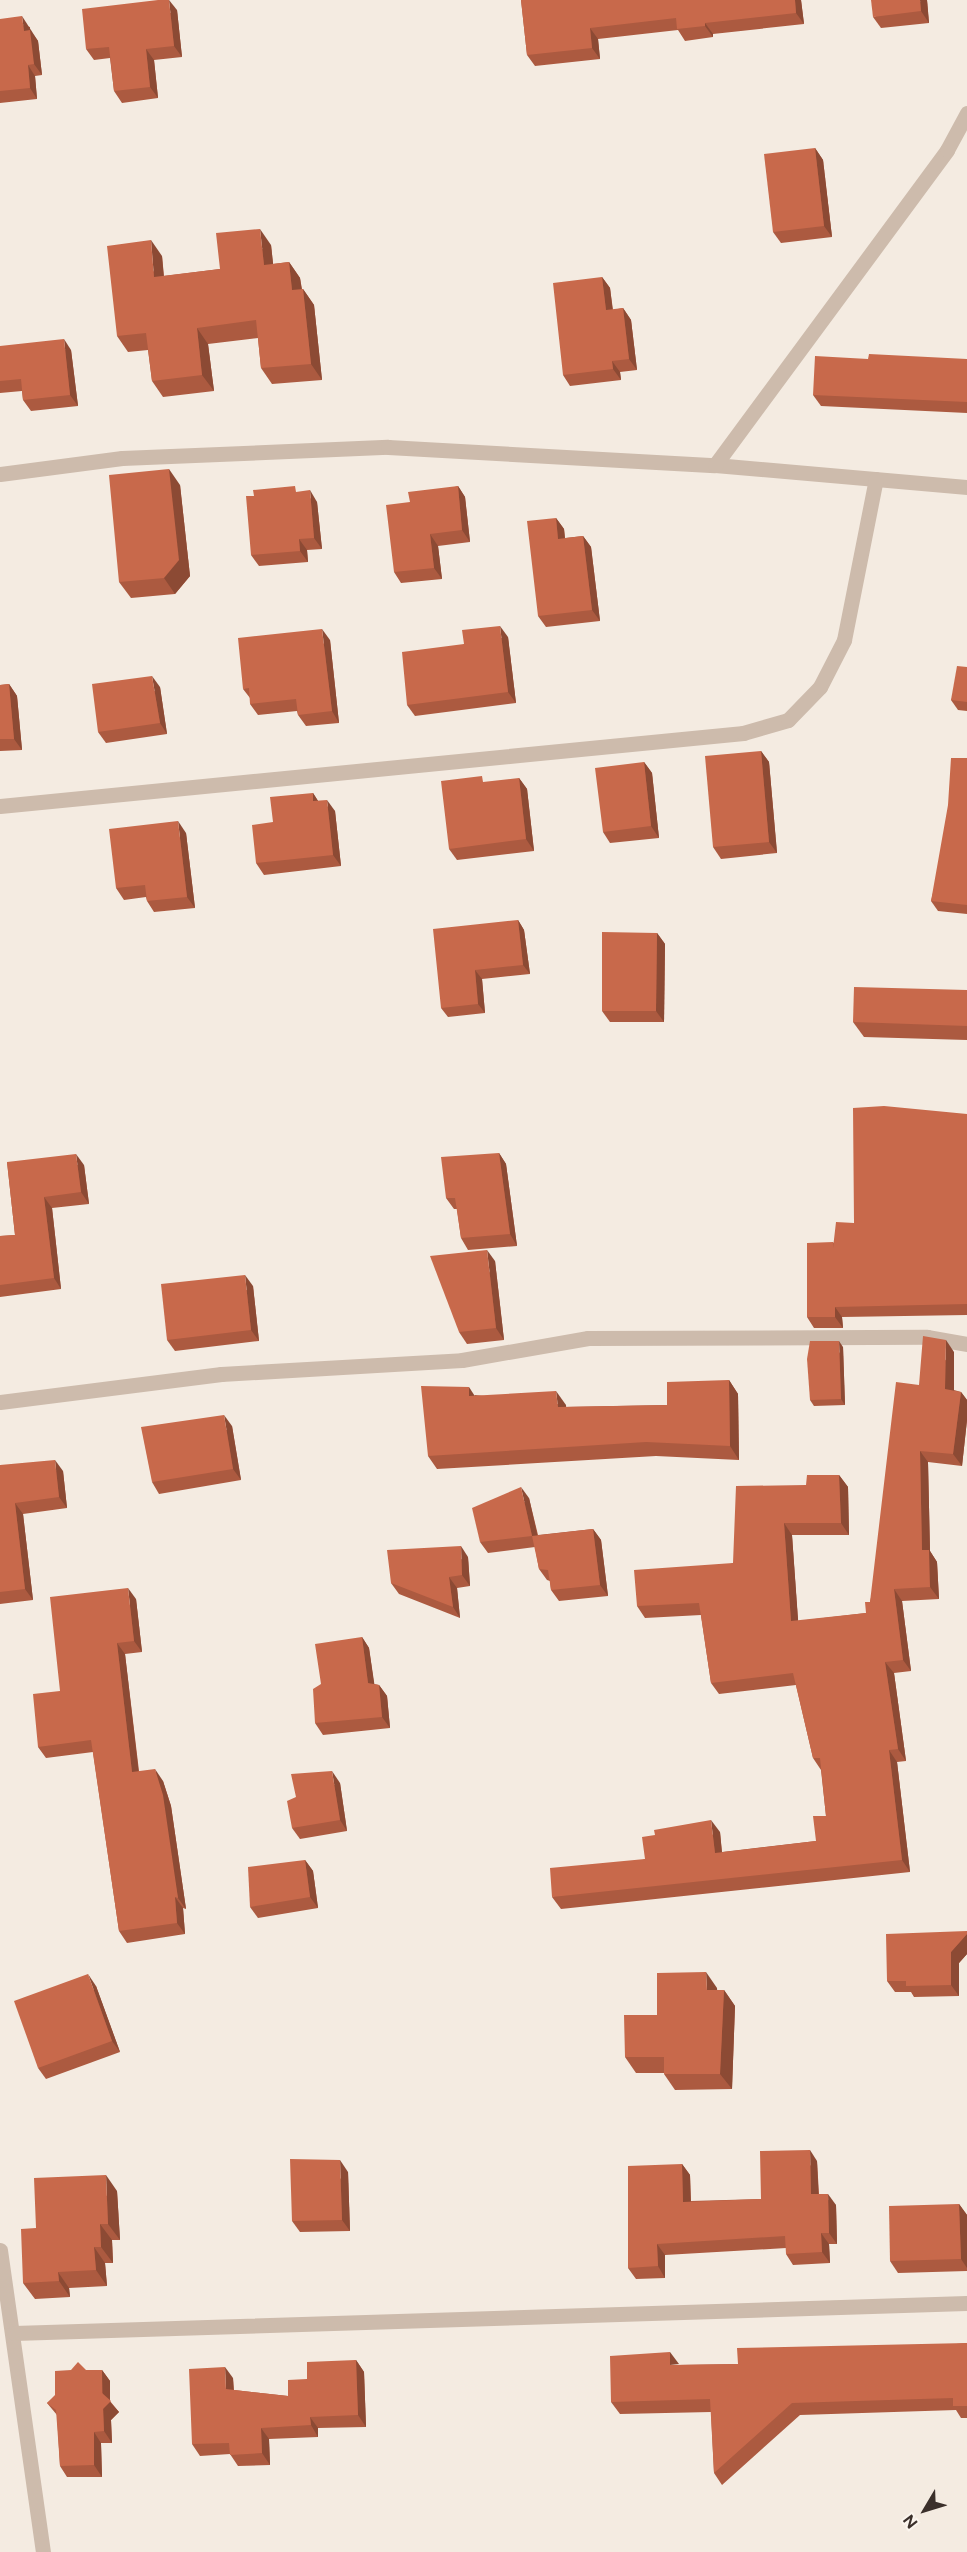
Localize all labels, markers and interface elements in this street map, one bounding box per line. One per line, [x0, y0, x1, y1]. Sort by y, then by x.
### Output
north arrow [895, 2480, 955, 2540]
text: N [899, 2511, 922, 2532]

